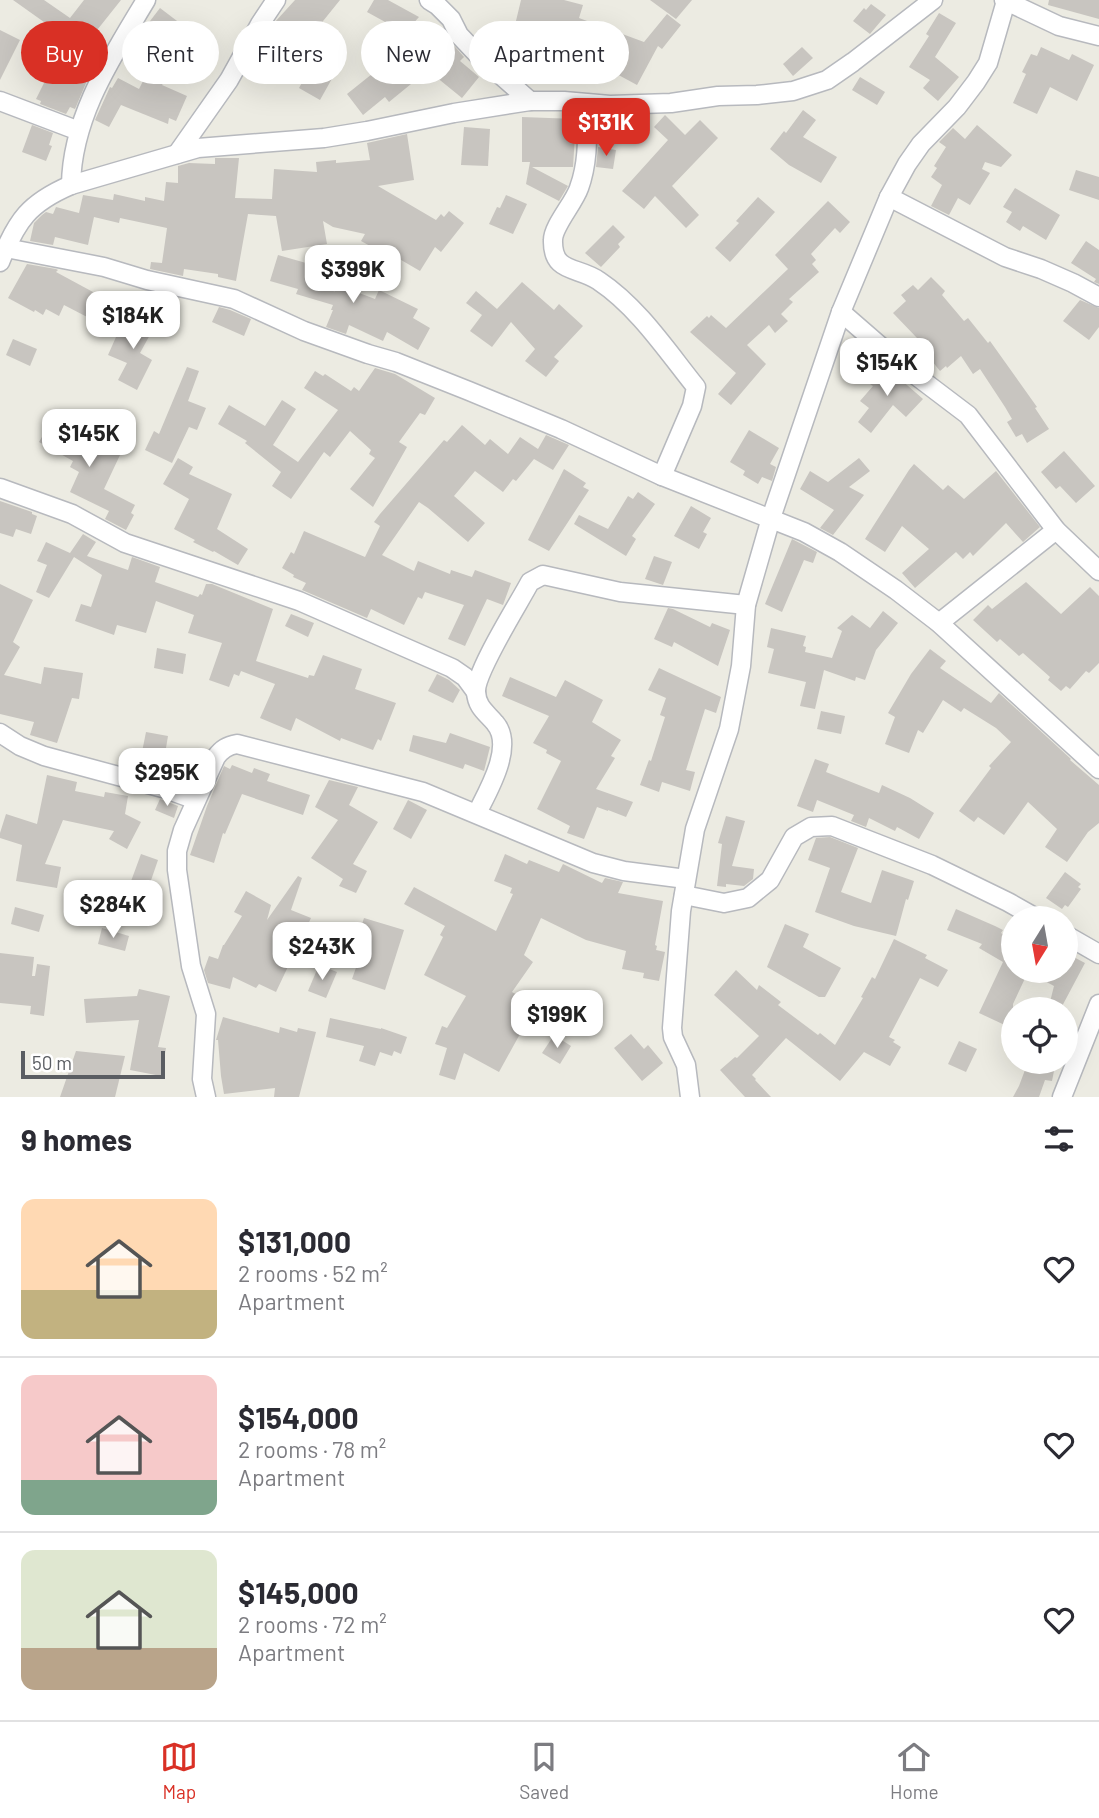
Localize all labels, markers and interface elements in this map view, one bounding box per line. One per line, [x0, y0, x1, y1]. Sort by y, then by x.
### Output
chip: Buy [21, 21, 108, 84]
chip: Rent [122, 21, 219, 84]
chip: Filters [233, 21, 347, 84]
chip: New [361, 21, 455, 84]
chip: Apartment [469, 21, 629, 84]
pin: $131K [557, 99, 655, 158]
text: $131K [578, 107, 634, 135]
pin: $399K [304, 246, 402, 305]
text: $399K [321, 254, 385, 282]
pin: $184K [84, 292, 182, 351]
text: $184K [102, 300, 164, 328]
pin: $154K [838, 338, 936, 398]
text: $154K [856, 347, 918, 375]
pin: $145K [40, 410, 138, 469]
text: $145K [58, 418, 120, 446]
pin: $295K [118, 748, 216, 808]
text: $295K [134, 757, 200, 785]
pin: $284K [64, 880, 162, 940]
text: $284K [80, 889, 146, 917]
north arrow [1001, 906, 1078, 984]
map controls [1001, 906, 1078, 1074]
pin: $243K [273, 922, 371, 982]
text: $243K [289, 931, 355, 959]
pin: $199K [508, 990, 606, 1050]
button: locate [1001, 997, 1078, 1074]
text: $199K [527, 999, 587, 1027]
scale bar [21, 1048, 164, 1080]
text: 50 m [32, 1051, 72, 1074]
icon: filters [1040, 1120, 1078, 1158]
text: 9 homes [21, 1121, 132, 1157]
text: $131,000 [238, 1223, 351, 1259]
icon: home [77, 1227, 161, 1311]
icon: heart [1040, 1250, 1078, 1288]
text: 2 rooms · 52 m² [238, 1259, 388, 1287]
text: Apartment [238, 1287, 345, 1315]
text: $154,000 [238, 1399, 359, 1435]
icon: home [77, 1403, 161, 1487]
icon: heart [1040, 1426, 1078, 1464]
text: 2 rooms · 78 m² [238, 1435, 386, 1463]
text: Apartment [238, 1463, 345, 1491]
text: $145,000 [238, 1574, 359, 1610]
icon: home [77, 1578, 161, 1662]
icon: heart [1040, 1601, 1078, 1639]
text: 2 rooms · 72 m² [238, 1610, 387, 1638]
text: Apartment [238, 1638, 345, 1666]
tab: Map [160, 1738, 198, 1803]
tab: Saved [519, 1738, 569, 1803]
tab: Home [890, 1738, 939, 1803]

